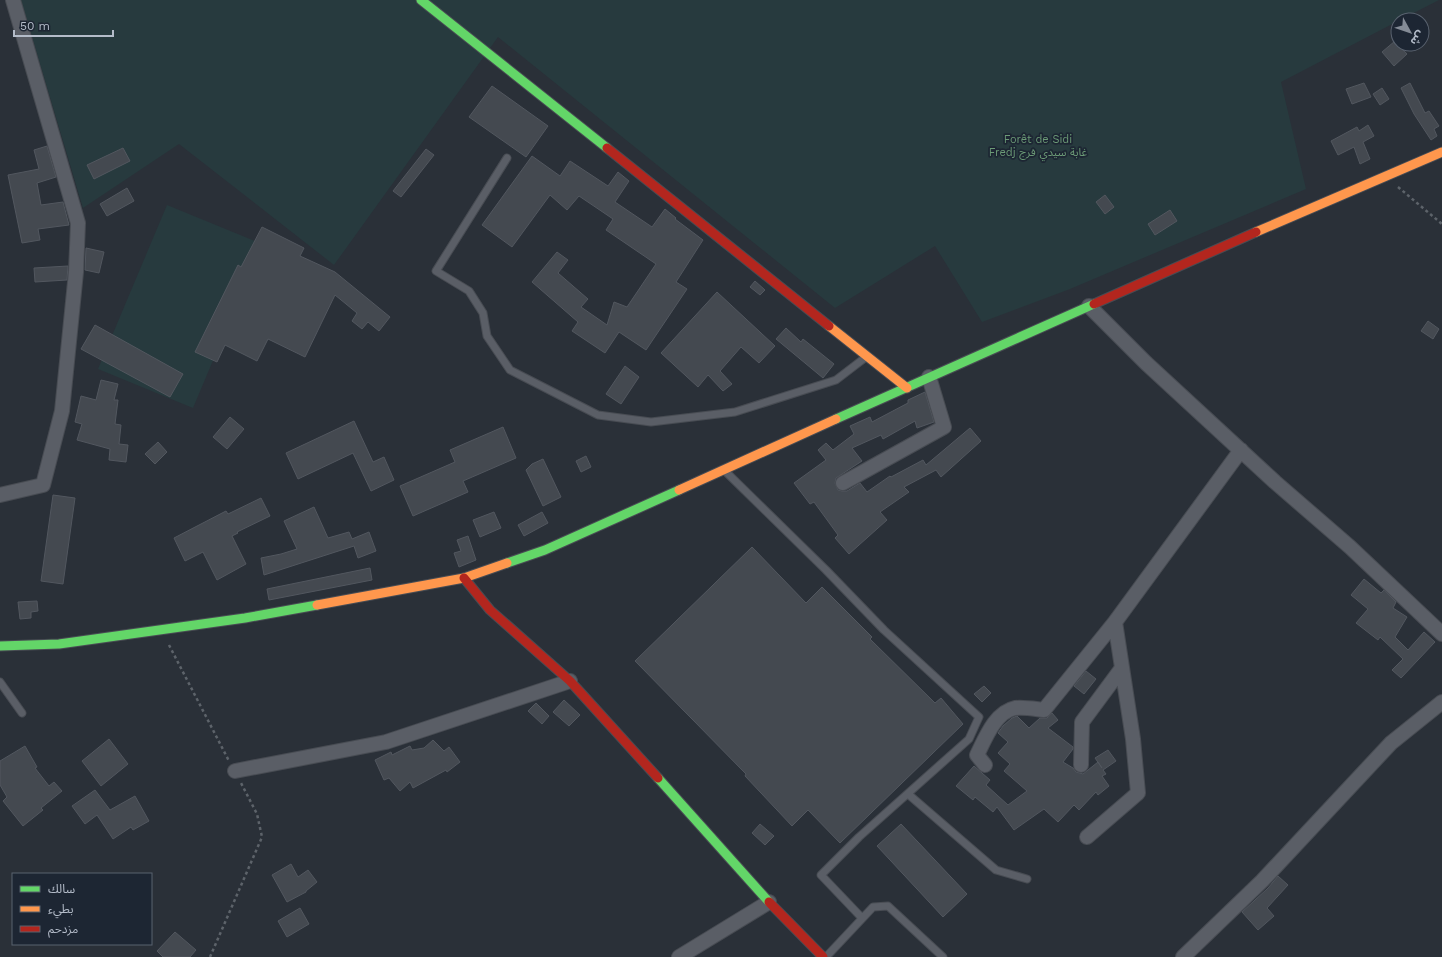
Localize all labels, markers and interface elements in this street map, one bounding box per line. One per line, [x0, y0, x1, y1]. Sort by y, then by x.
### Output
scale bar [14, 12, 113, 38]
north arrow [1390, 12, 1430, 52]
text: 50 m [20, 19, 50, 33]
text: ش [1407, 28, 1427, 48]
park label: Forêt de Sidi Fredj غابة سيدي فرج [989, 133, 1088, 162]
legend [12, 873, 152, 945]
text: سالك [48, 882, 75, 896]
text: بطيء [48, 902, 74, 919]
text: مزدحم [48, 922, 78, 938]

